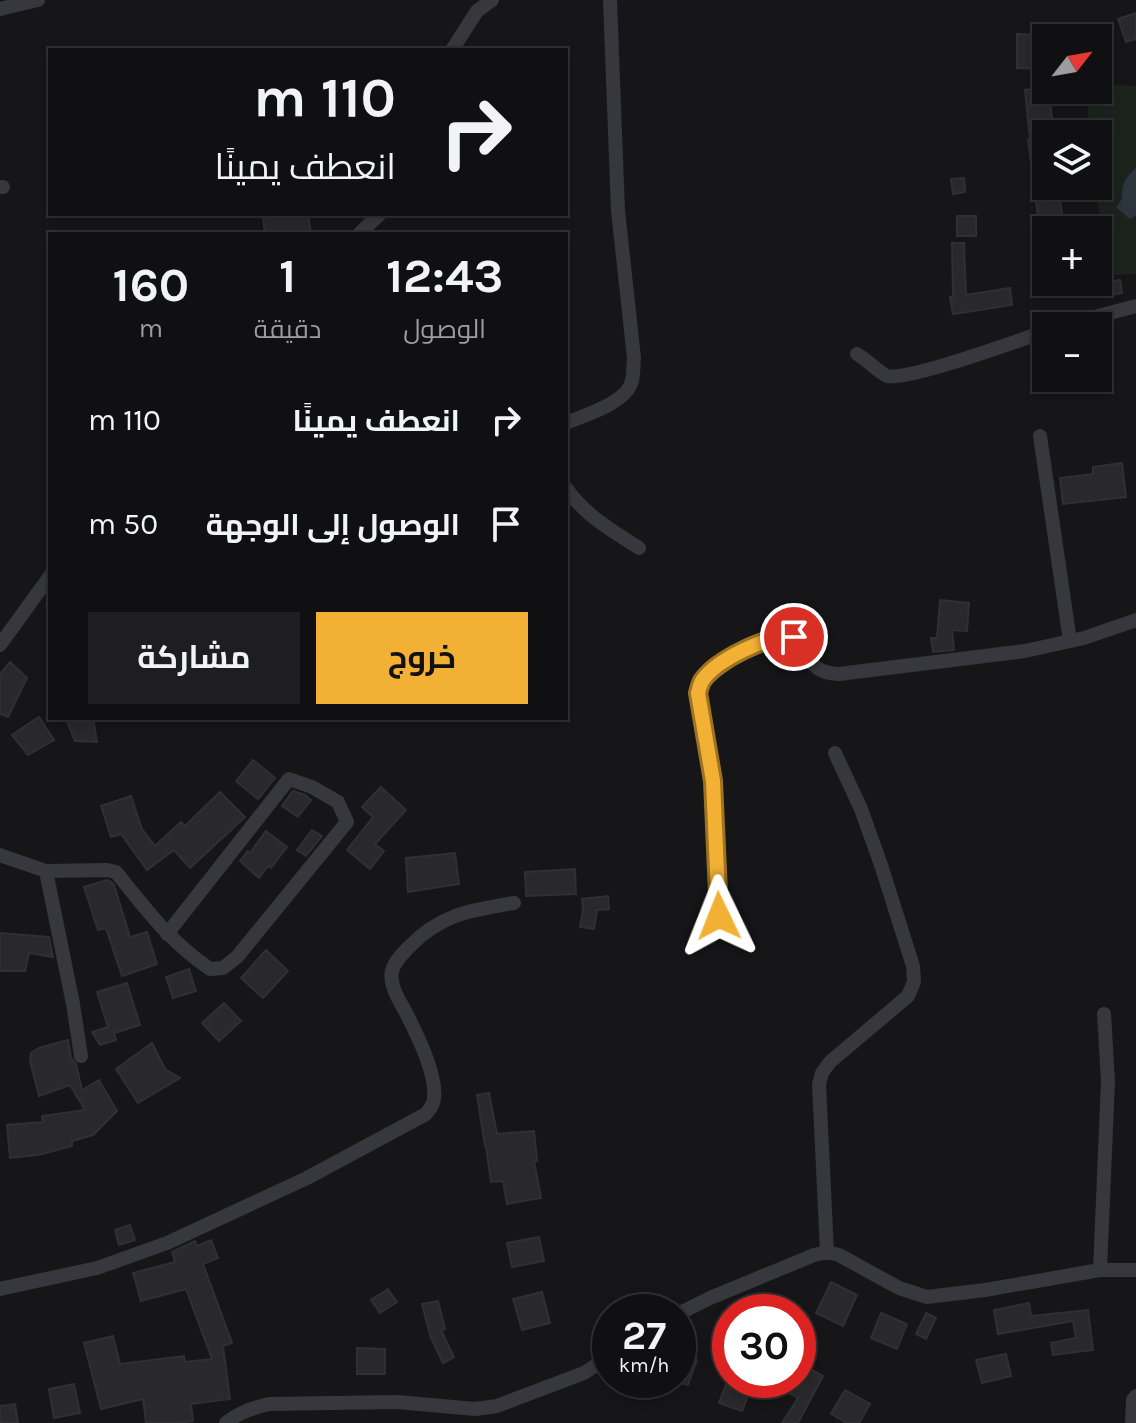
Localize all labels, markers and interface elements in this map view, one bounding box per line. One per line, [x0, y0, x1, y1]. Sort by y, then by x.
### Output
north arrow [1032, 24, 1112, 104]
map controls [1032, 24, 1112, 392]
text: 110 m [253, 65, 396, 130]
icon: right [424, 80, 528, 184]
button: layers [1032, 120, 1112, 200]
text: انعطف يمينًا [215, 146, 396, 188]
button: + [1032, 216, 1112, 296]
text: 1 [279, 248, 296, 304]
text: 12:43 [386, 248, 503, 304]
text: 160 [113, 257, 189, 313]
button: − [1032, 312, 1112, 392]
text: m [139, 313, 163, 344]
text: دقيقة [254, 314, 321, 345]
text: الوصول [403, 314, 486, 345]
icon: right [484, 398, 528, 442]
text: 110 m [88, 402, 161, 438]
text: انعطف يمينًا [292, 403, 460, 439]
icon: arrive [484, 502, 528, 546]
text: 50 m [88, 506, 158, 542]
text: الوصول إلى الوجهة [206, 507, 460, 543]
pin [760, 603, 828, 671]
button: مشاركة [88, 612, 300, 704]
button: خروج [316, 612, 528, 704]
icon: arrive [772, 615, 816, 659]
position arrow [677, 874, 761, 958]
speed limit sign: 30 [712, 1294, 816, 1398]
text: 27 [622, 1312, 666, 1359]
text: km/h [619, 1354, 669, 1377]

